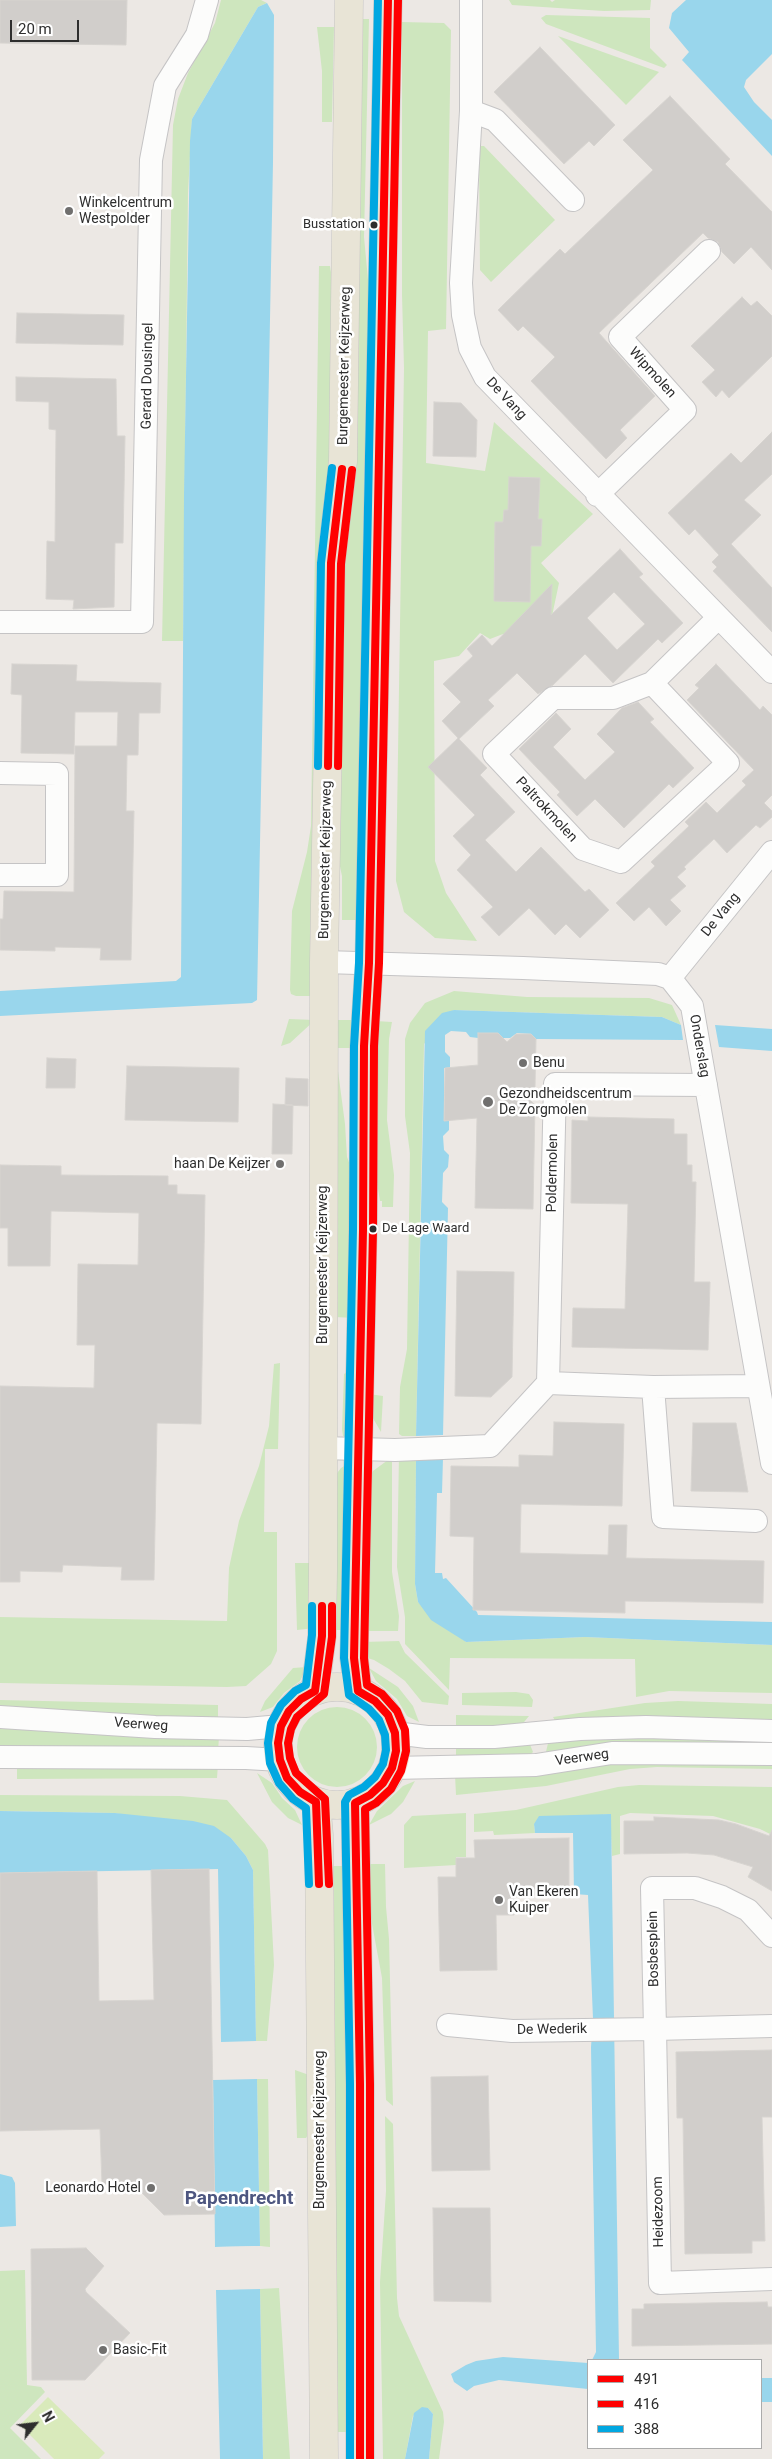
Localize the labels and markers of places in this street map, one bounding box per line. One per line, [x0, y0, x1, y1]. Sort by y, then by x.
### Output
place label: Winkelcentrum Westpolder [79, 195, 172, 228]
marker: Winkelcentrum Westpolder [63, 205, 75, 217]
place label: Busstation [303, 217, 365, 233]
marker: Busstation [369, 220, 379, 230]
place label: Benu [533, 1055, 565, 1071]
marker: Benu [517, 1057, 529, 1069]
place label: Gezondheidscentrum De Zorgmolen [499, 1086, 632, 1118]
marker: Gezondheidscentrum De Zorgmolen [481, 1095, 495, 1109]
place label: haan De Keijzer [174, 1156, 270, 1172]
marker: haan De Keijzer [274, 1158, 286, 1170]
place label: De Lage Waard [382, 1221, 469, 1237]
marker: De Lage Waard [368, 1224, 378, 1234]
place label: Van Ekeren Kuiper [509, 1884, 579, 1916]
marker: Van Ekeren Kuiper [493, 1894, 505, 1906]
place label: Leonardo Hotel [45, 2180, 141, 2196]
marker: Leonardo Hotel [145, 2182, 157, 2194]
place label: Basic-Fit [113, 2342, 167, 2358]
marker: Basic-Fit [97, 2344, 109, 2356]

